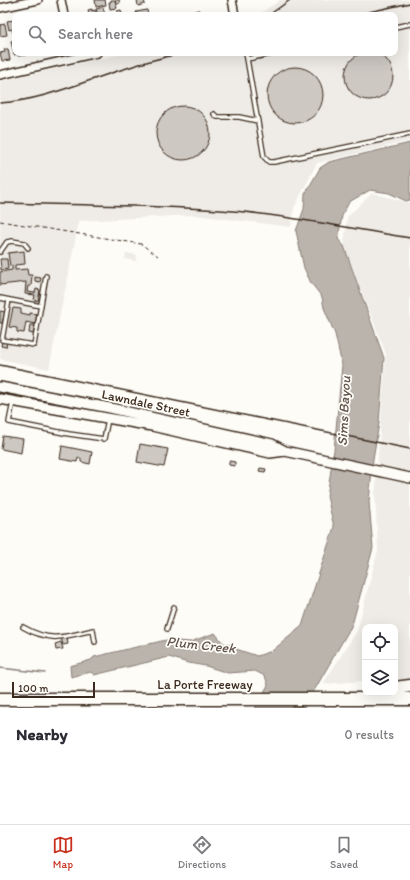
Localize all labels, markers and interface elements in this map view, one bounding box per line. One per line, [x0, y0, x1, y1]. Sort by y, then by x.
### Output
search box [12, 12, 398, 56]
icon: search [26, 23, 48, 45]
text: Search here [58, 25, 133, 43]
water label: Sims Bayou [334, 375, 354, 446]
street label: Lawndale Street [100, 386, 192, 420]
map controls [362, 624, 398, 696]
button: locate [362, 624, 398, 660]
water label: Plum Creek [166, 633, 237, 657]
button: layers [362, 660, 398, 696]
street label: La Porte Freeway [157, 677, 253, 692]
scale bar [12, 680, 95, 699]
text: 100 m [18, 682, 48, 695]
text: Nearby [16, 724, 68, 744]
text: 0 results [344, 727, 394, 742]
tab: Map [52, 834, 74, 871]
tab: Directions [178, 834, 226, 871]
tab: Saved [330, 834, 358, 871]

